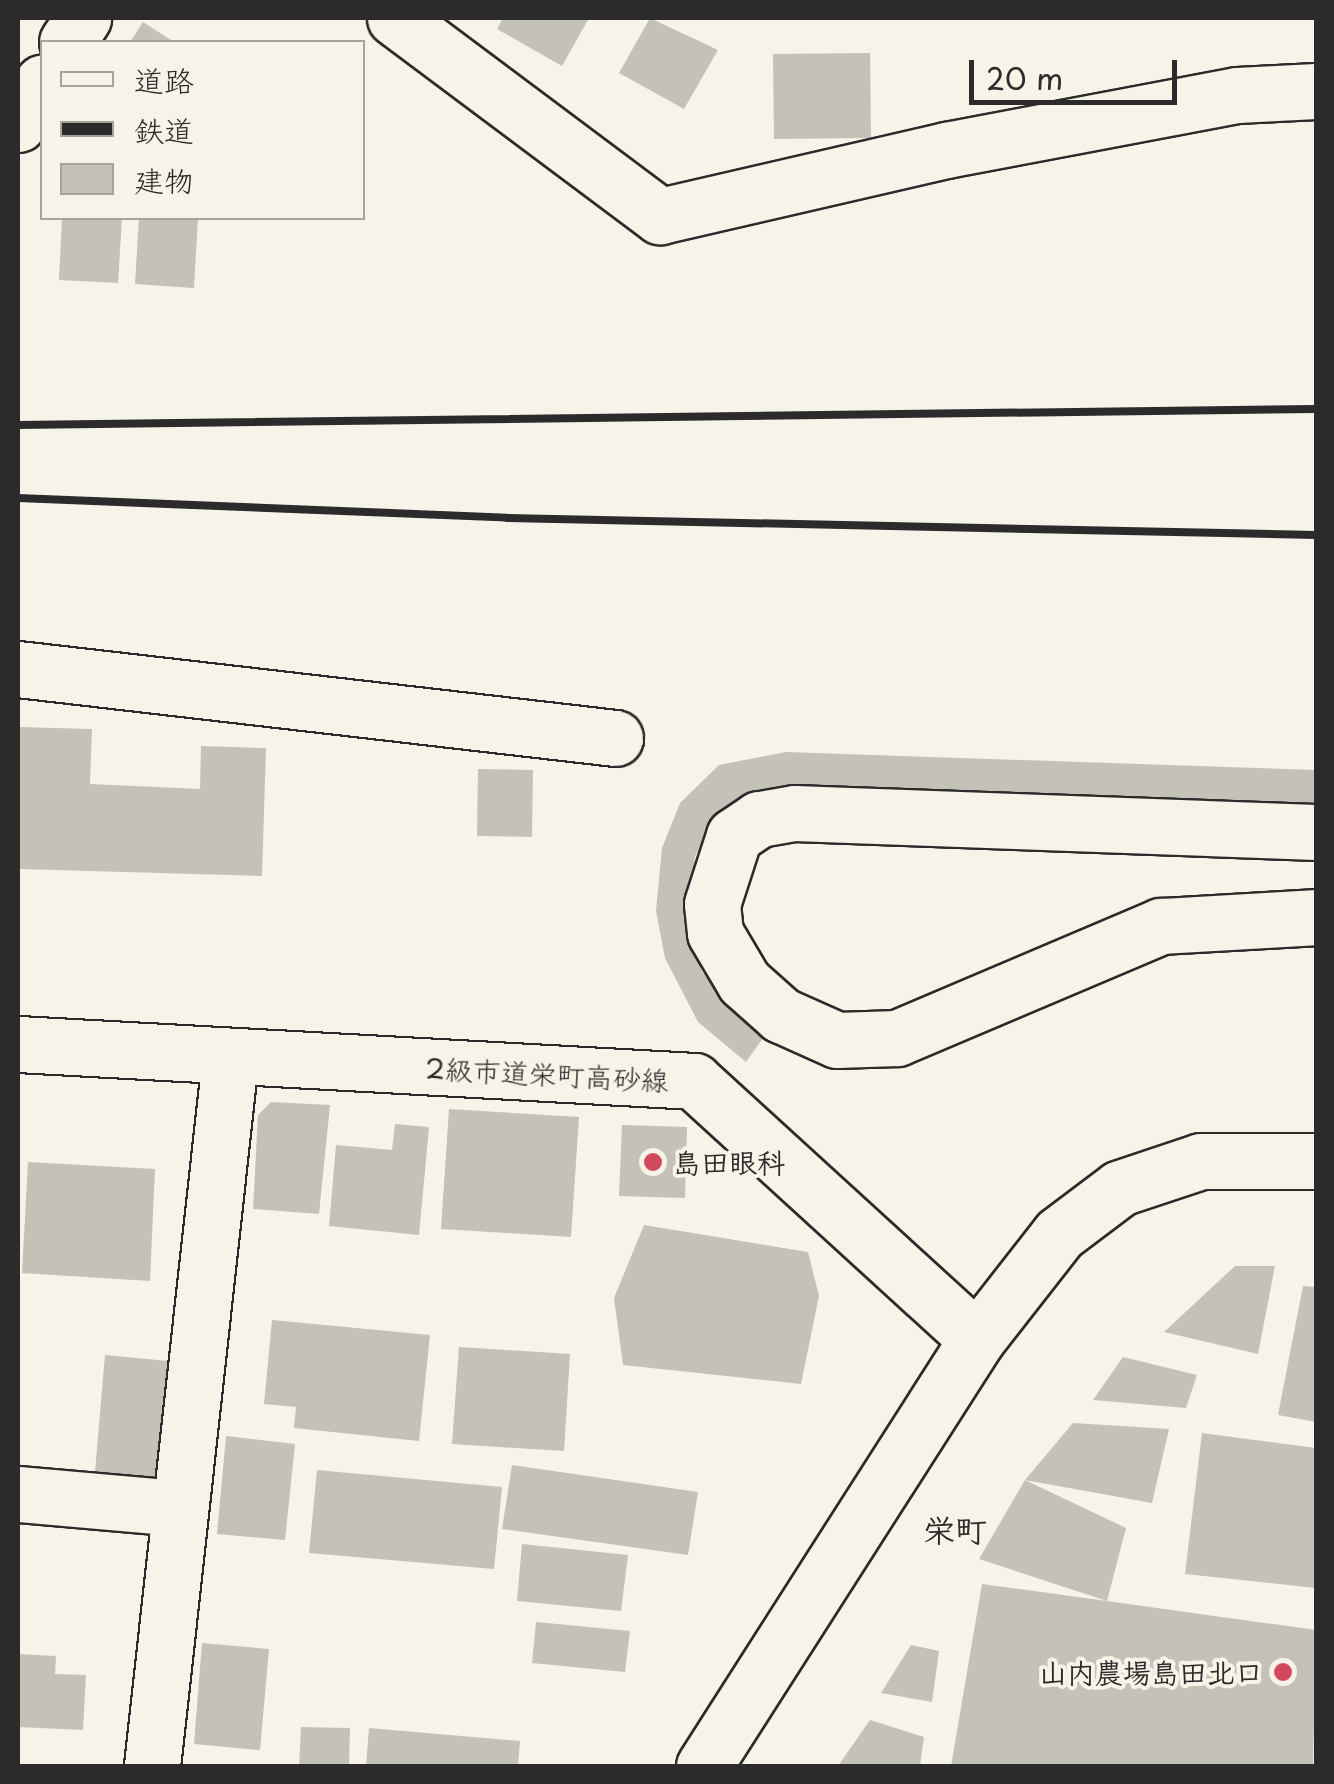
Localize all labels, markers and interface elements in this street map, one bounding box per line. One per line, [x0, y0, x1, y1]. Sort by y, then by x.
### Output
legend [40, 40, 365, 220]
scale bar [974, 40, 1182, 102]
text: 20 m [986, 55, 1063, 100]
text: 道路 [134, 57, 194, 102]
text: 鉄道 [134, 107, 194, 152]
text: 建物 [134, 157, 194, 202]
street label: 2級市道栄町高砂線 [424, 1051, 670, 1097]
place label: 島田眼科 [673, 1145, 785, 1179]
marker: 島田眼科 [642, 1151, 664, 1173]
district label: 栄町 [923, 1510, 987, 1548]
place label: 山内農場島田北口 [1039, 1655, 1263, 1689]
marker: 山内農場島田北口 [1272, 1661, 1294, 1683]

